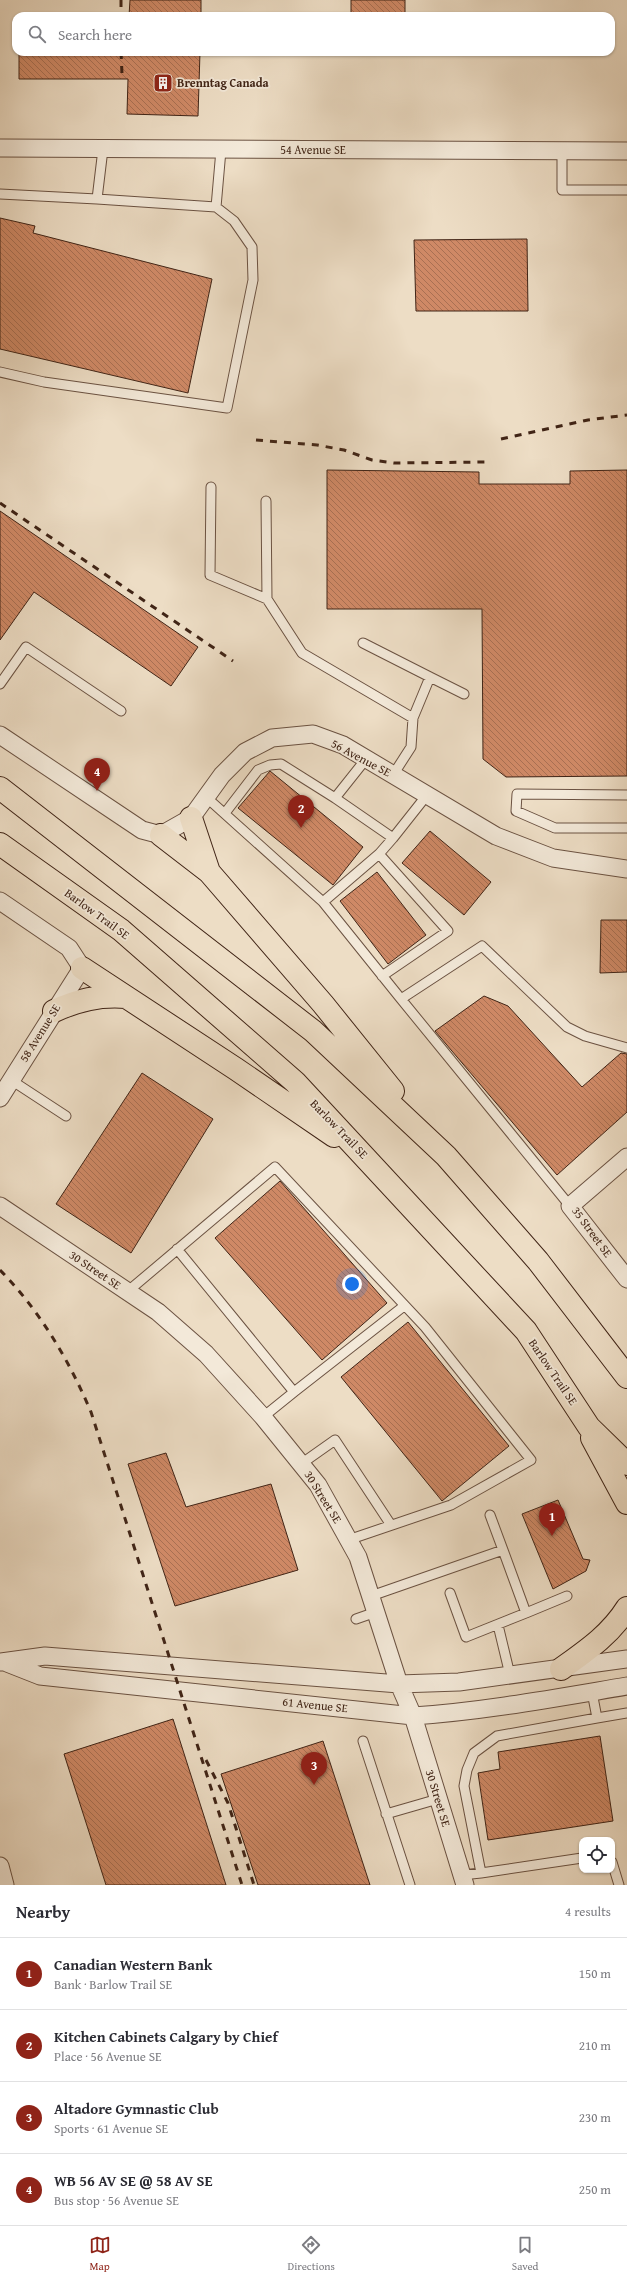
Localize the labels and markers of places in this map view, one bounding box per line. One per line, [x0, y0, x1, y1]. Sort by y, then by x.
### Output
building icon: Brenntag Canada [152, 72, 174, 94]
place label: Brenntag Canada [177, 74, 270, 91]
pin: 4 [84, 758, 110, 791]
pin: 2 [288, 795, 314, 828]
pin: 1 [539, 1503, 565, 1536]
pin: 3 [301, 1752, 327, 1785]

